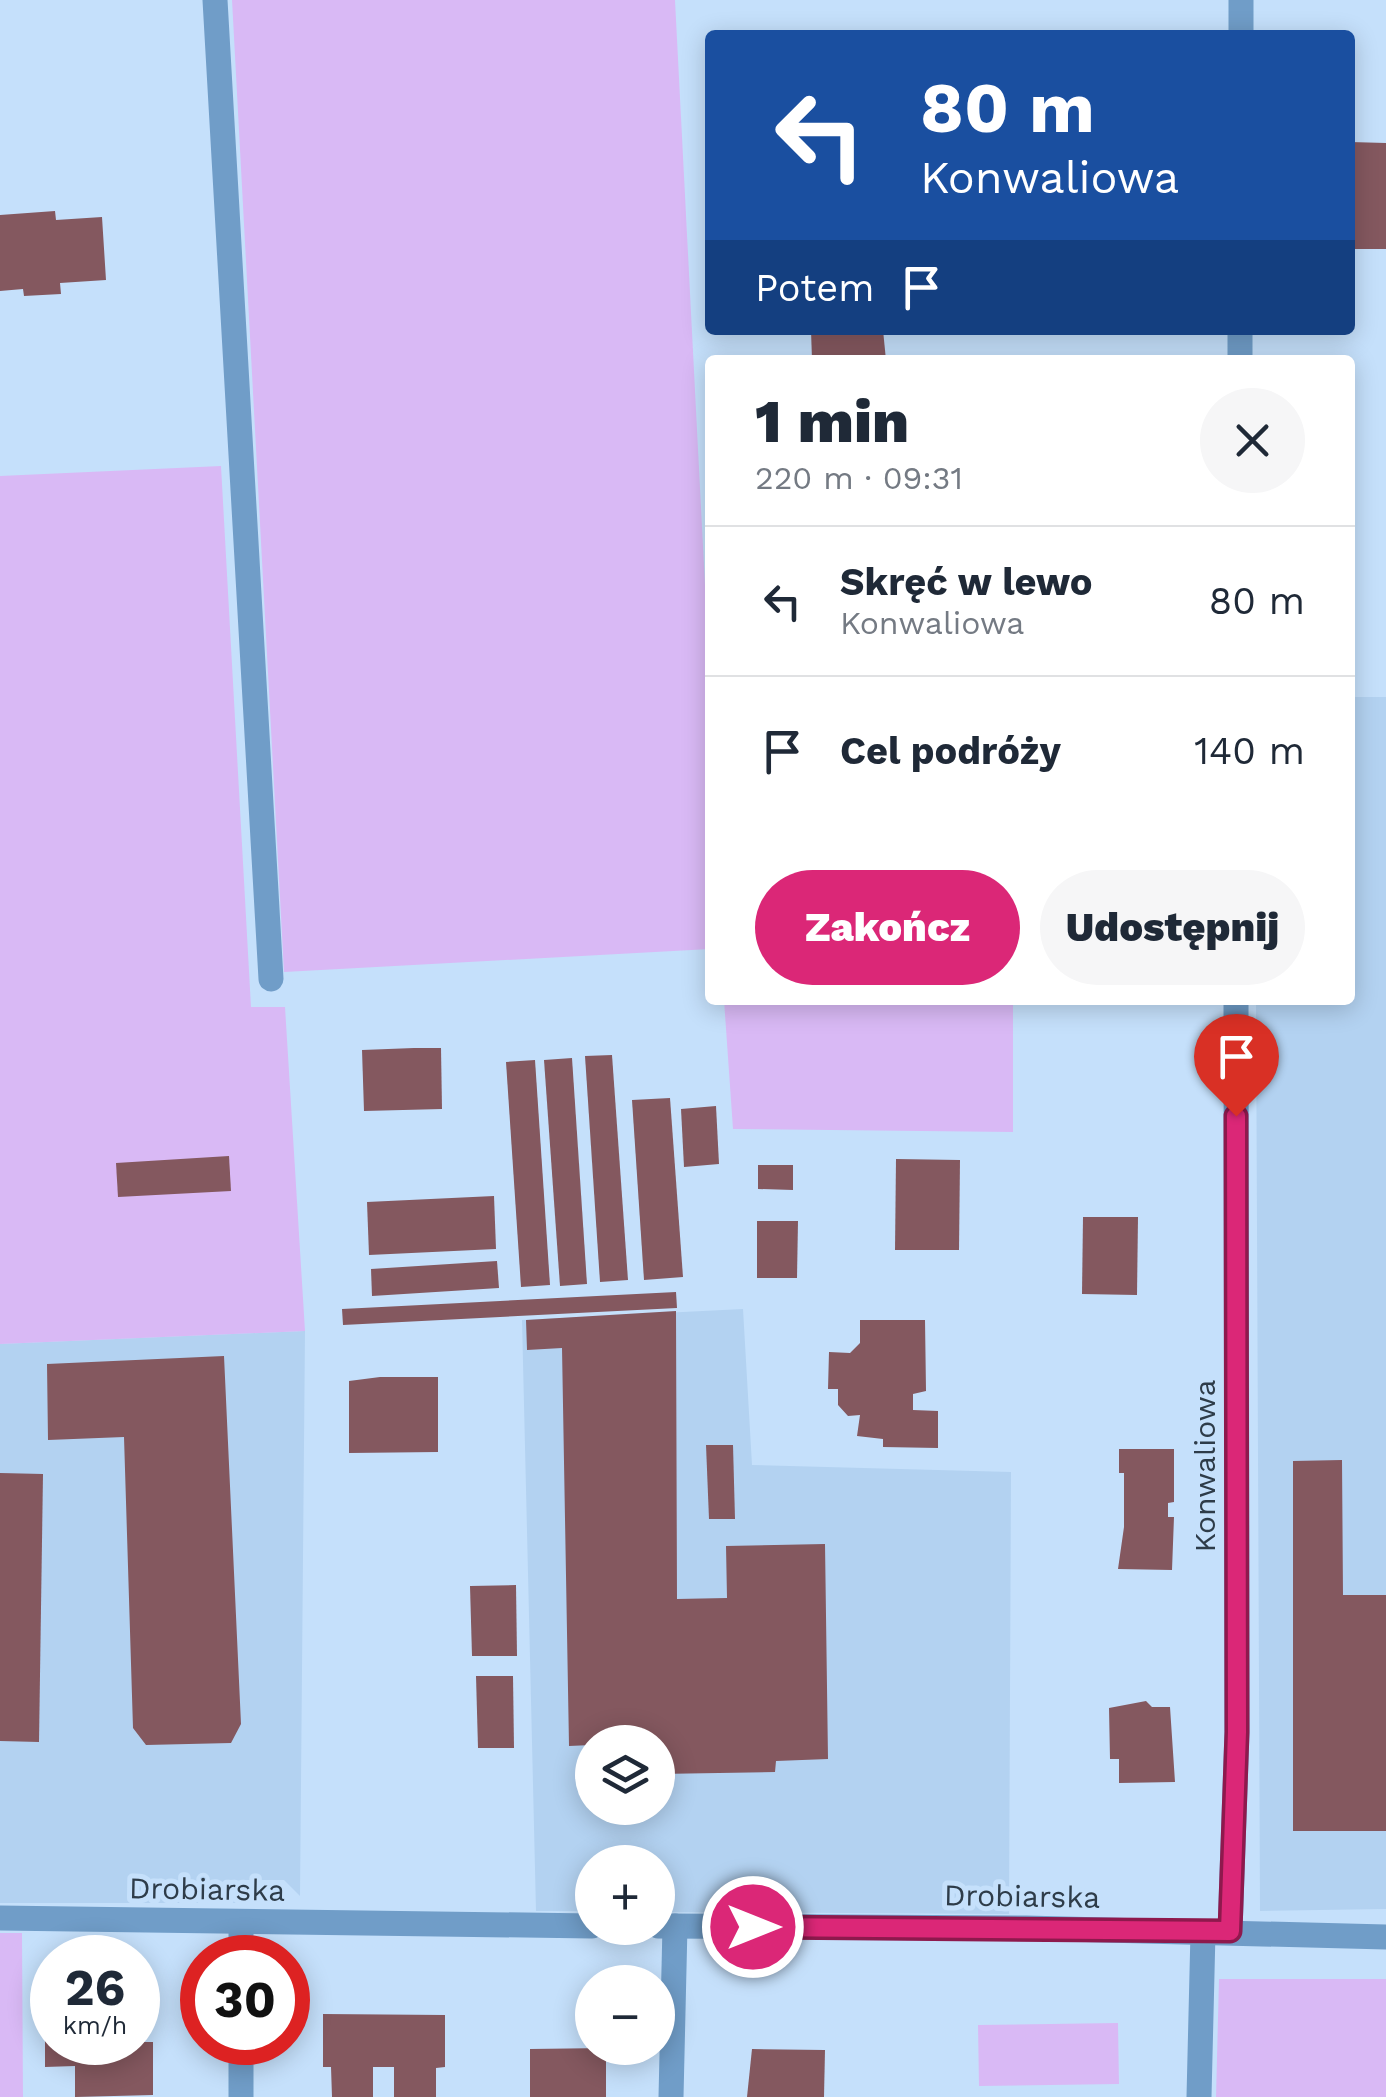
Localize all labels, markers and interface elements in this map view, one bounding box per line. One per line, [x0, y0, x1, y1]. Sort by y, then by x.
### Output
text: 80 m [920, 67, 1095, 149]
icon: left [755, 70, 885, 200]
text: Konwaliowa [920, 151, 1179, 204]
icon: arrive [894, 260, 949, 315]
text: Potem [755, 266, 874, 310]
text: 1 min [755, 386, 909, 457]
button: close [1200, 388, 1305, 493]
text: 220 m · 09:31 [755, 459, 963, 497]
text: Skręć w lewo [840, 560, 1093, 604]
icon: left [755, 574, 810, 629]
text: 80 m [1209, 579, 1305, 623]
text: Konwaliowa [840, 604, 1024, 642]
icon: arrive [755, 724, 810, 779]
text: Cel podróży [840, 729, 1061, 773]
text: 140 m [1194, 729, 1305, 773]
button: Zakończ [755, 870, 1020, 985]
button: Udostępnij [1040, 870, 1305, 985]
pin [1194, 1014, 1279, 1117]
icon: arrive [1209, 1029, 1264, 1084]
street label: Konwaliowa [1187, 1380, 1222, 1552]
map controls [575, 1725, 675, 2065]
button: layers [575, 1725, 675, 1825]
button: + [575, 1845, 675, 1945]
street label: Drobiarska [129, 1870, 285, 1908]
position arrow [701, 1875, 805, 1979]
street label: Drobiarska [944, 1877, 1100, 1915]
speed limit sign: 30 [180, 1935, 310, 2065]
text: 26 [65, 1958, 125, 2017]
button: − [575, 1965, 675, 2065]
text: km/h [63, 2011, 127, 2040]

